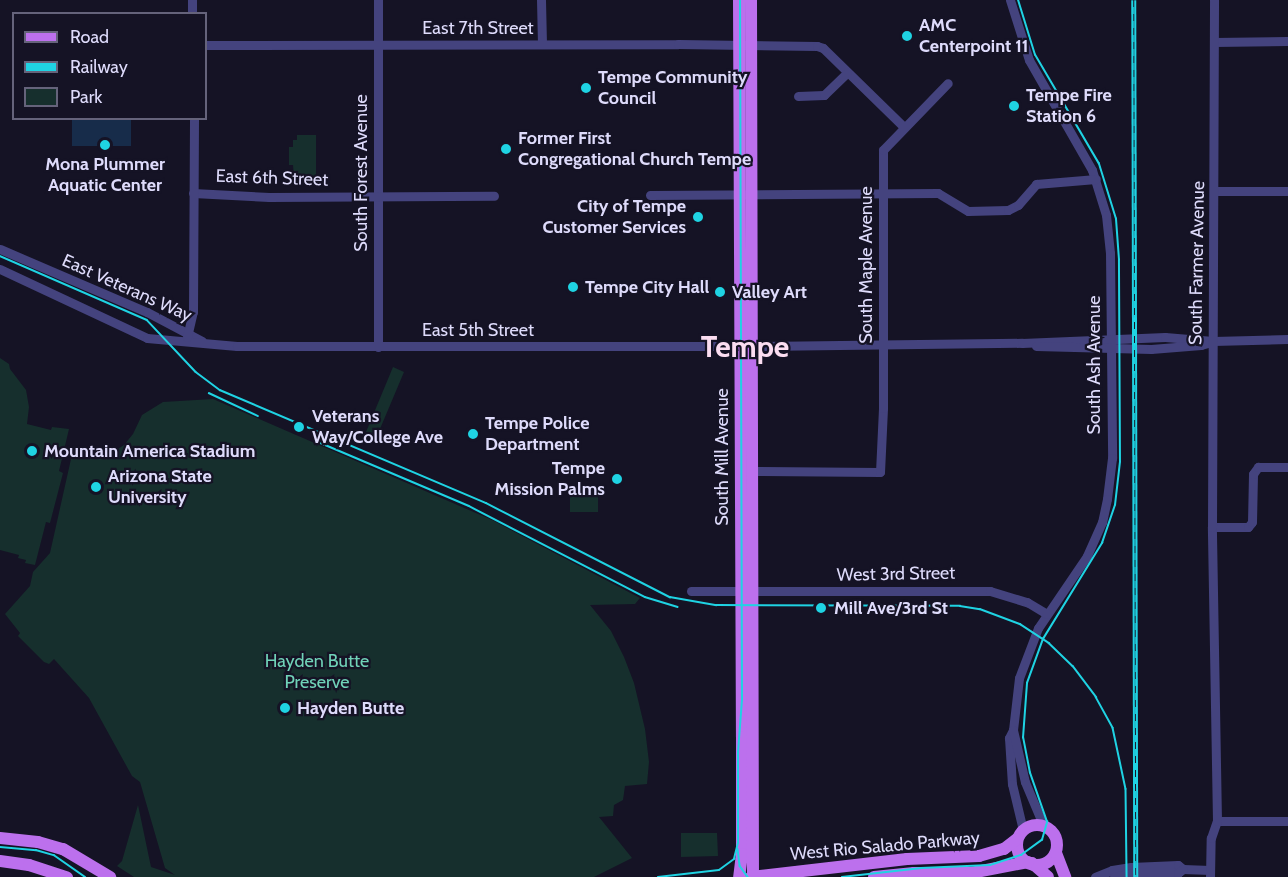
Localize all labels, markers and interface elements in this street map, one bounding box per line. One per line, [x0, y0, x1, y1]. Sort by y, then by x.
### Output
legend [12, 12, 207, 120]
place label: AMC Centerpoint 11 [919, 15, 1029, 57]
street label: East 7th Street [422, 17, 534, 39]
text: Road [70, 26, 109, 48]
marker: AMC Centerpoint 11 [900, 29, 914, 43]
text: Railway [70, 56, 128, 78]
place label: Tempe Community Council [598, 67, 747, 110]
marker: Tempe Community Council [579, 81, 593, 95]
place label: Tempe Fire Station 6 [1026, 85, 1112, 128]
text: Park [70, 86, 102, 108]
street label: South Forest Avenue [350, 94, 372, 252]
marker: Tempe Fire Station 6 [1007, 99, 1021, 113]
place label: Former First Congregational Church Tempe [518, 128, 751, 170]
marker: Mona Plummer Aquatic Center [98, 138, 112, 152]
marker: Former First Congregational Church Tempe [499, 142, 513, 156]
place label: Mona Plummer Aquatic Center [45, 154, 165, 196]
street label: East 6th Street [215, 165, 329, 191]
street label: South Farmer Avenue [1185, 181, 1209, 345]
street label: South Maple Avenue [855, 186, 877, 344]
place label: City of Tempe Customer Services [542, 196, 686, 238]
marker: City of Tempe Customer Services [691, 210, 705, 224]
street label: East Veterans Way [59, 250, 195, 326]
place label: Tempe City Hall [585, 276, 709, 298]
marker: Tempe City Hall [566, 280, 580, 294]
place label: Valley Art [732, 281, 807, 303]
marker: Valley Art [713, 285, 727, 299]
street label: South Ash Avenue [1083, 295, 1105, 435]
street label: East 5th Street [422, 319, 534, 341]
district label: Tempe [701, 329, 789, 365]
street label: South Mill Avenue [711, 388, 733, 526]
place label: Veterans Way/College Ave [312, 406, 443, 448]
place label: Tempe Police Department [485, 413, 589, 456]
marker: Veterans Way/College Ave [290, 418, 308, 436]
marker: Tempe Police Department [466, 427, 480, 441]
place label: Mountain America Stadium [44, 440, 255, 462]
marker: Mountain America Stadium [25, 444, 39, 458]
place label: Tempe Mission Palms [495, 458, 605, 500]
place label: Arizona State University [108, 466, 212, 508]
marker: Tempe Mission Palms [610, 472, 624, 486]
marker: Arizona State University [89, 480, 103, 494]
street label: West 3rd Street [837, 562, 955, 586]
place label: Mill Ave/3rd St [834, 597, 948, 619]
marker: Mill Ave/3rd St [812, 599, 830, 617]
park label: Hayden Butte Preserve [265, 651, 369, 694]
place label: Hayden Butte [297, 697, 404, 719]
marker: Hayden Butte [278, 701, 292, 715]
street label: West Rio Salado Parkway [789, 827, 981, 865]

